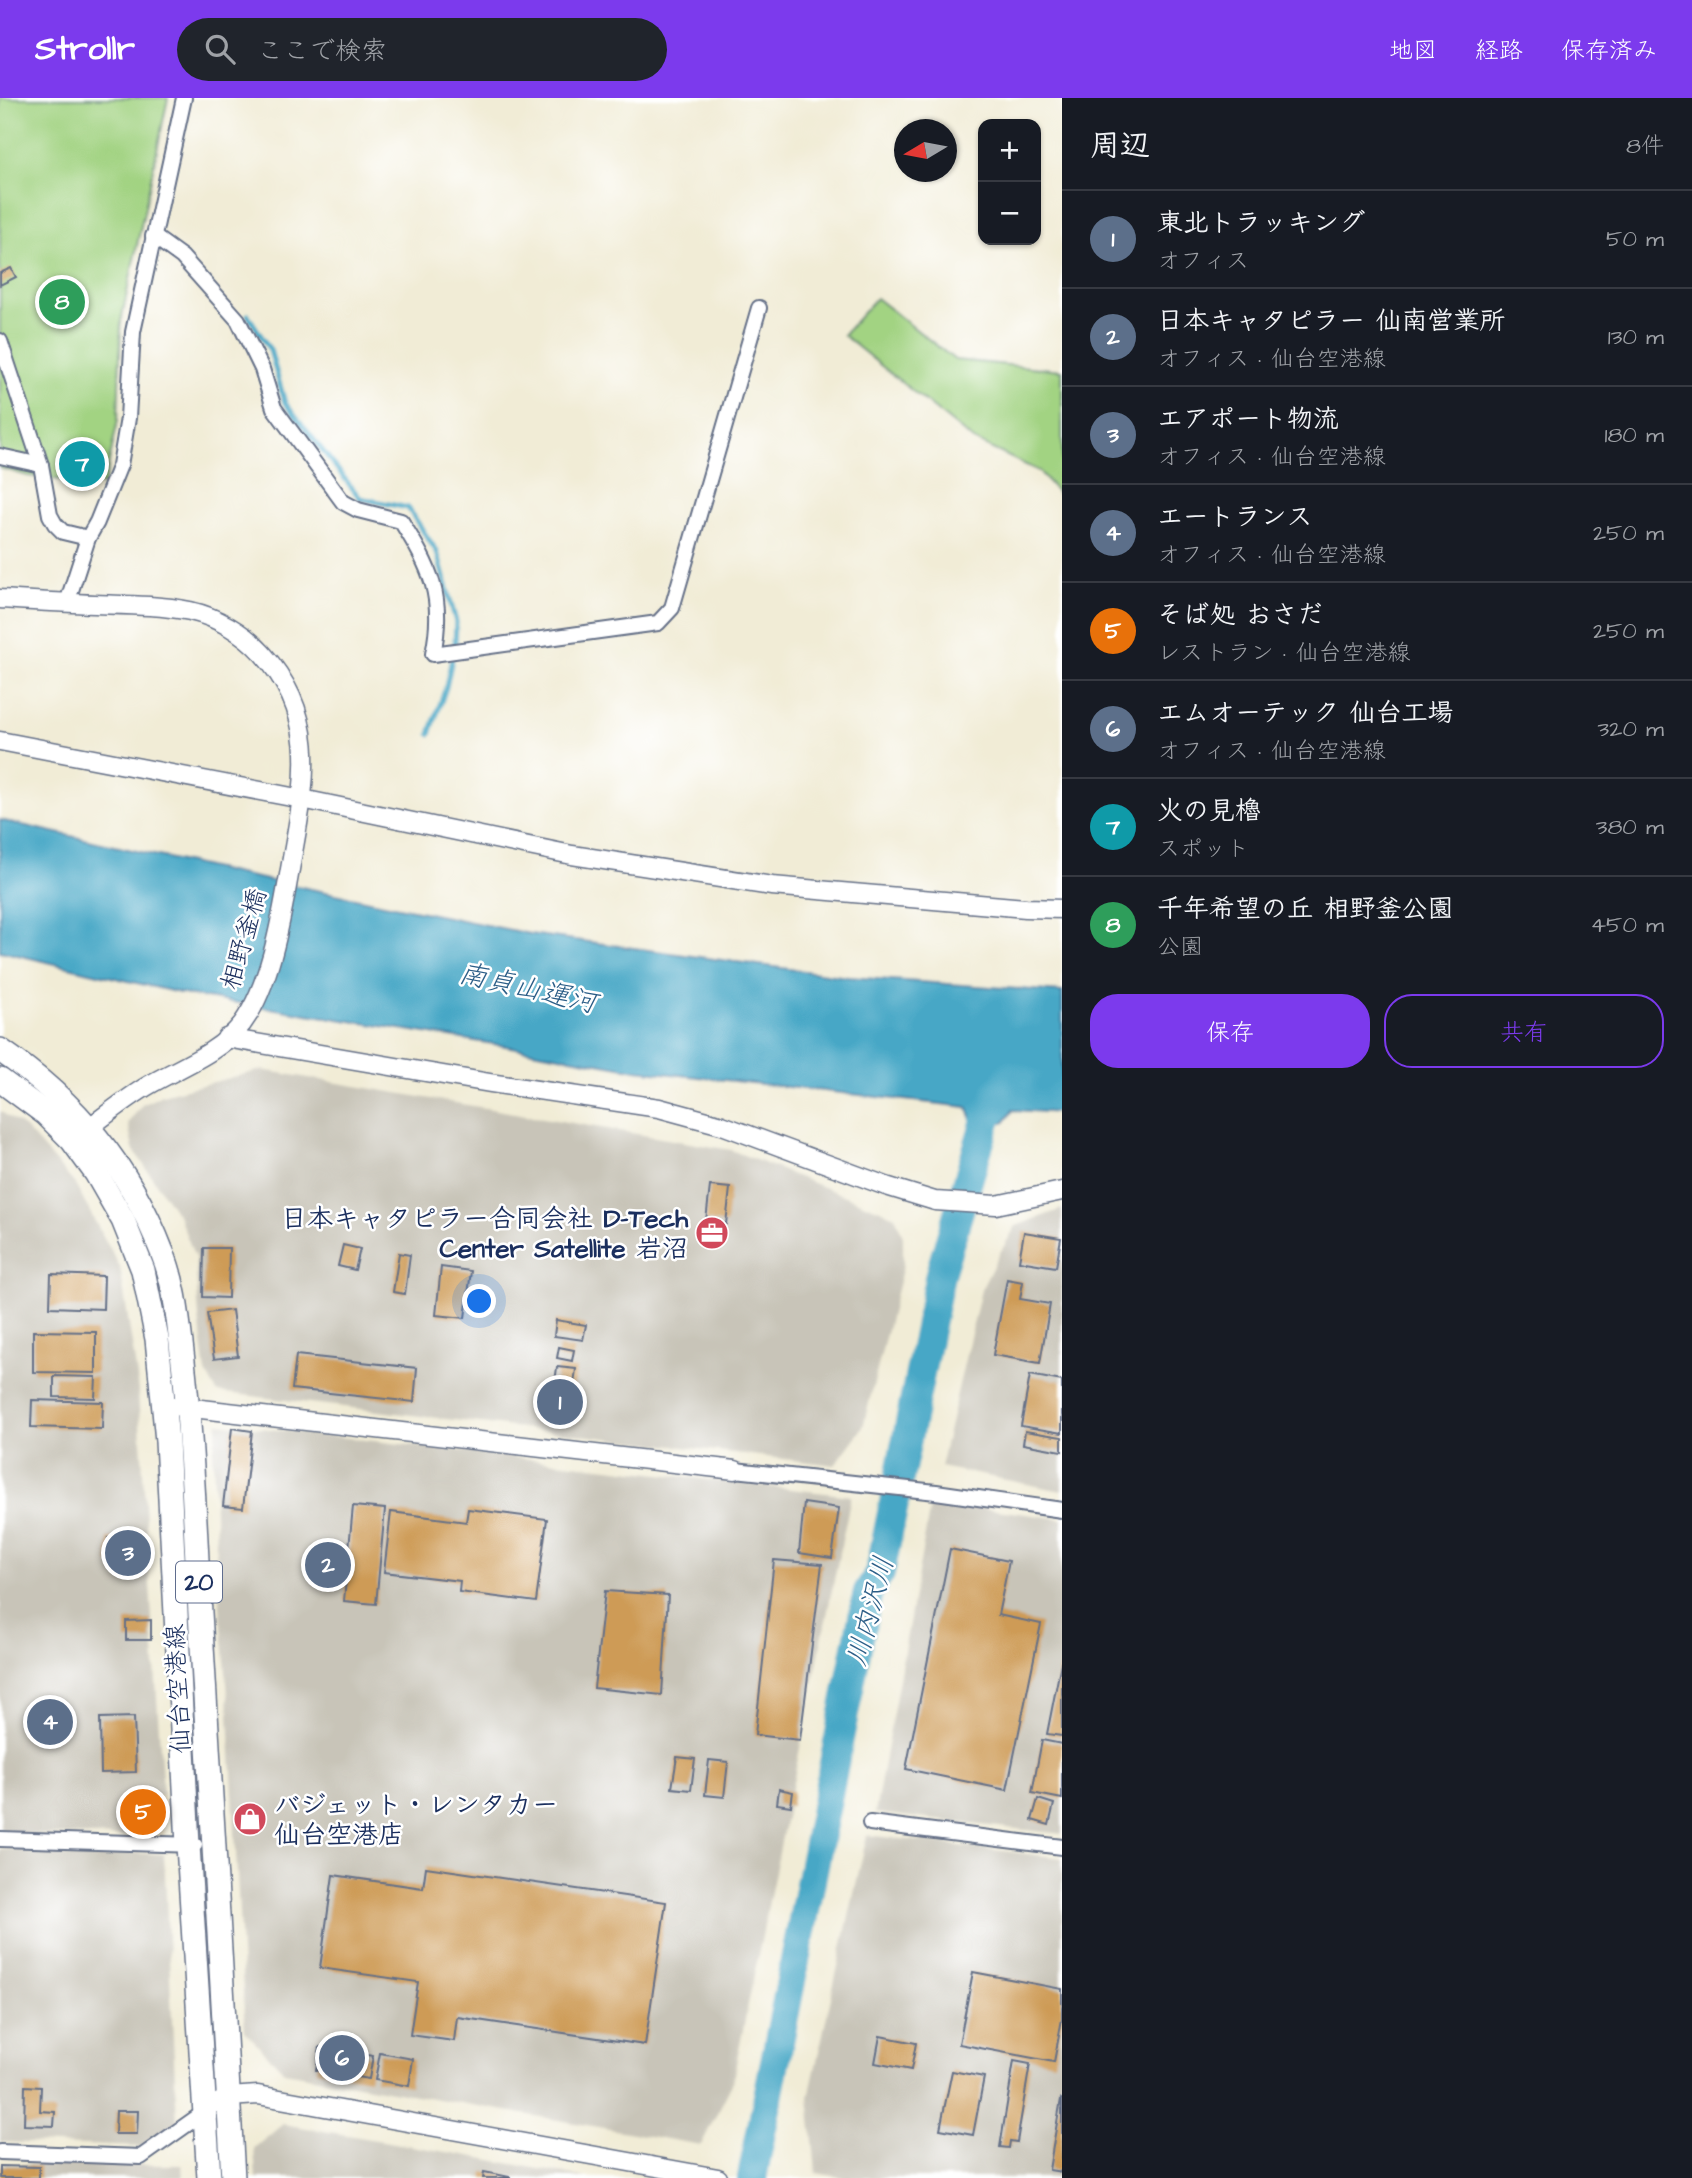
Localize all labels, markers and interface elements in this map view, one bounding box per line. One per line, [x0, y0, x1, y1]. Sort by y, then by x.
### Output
search box [177, 18, 667, 81]
text: Strollr [35, 26, 135, 72]
icon: search [201, 30, 239, 68]
text: ここで検索 [257, 33, 387, 69]
text: 地図 [1389, 34, 1437, 68]
text: 経路 [1475, 34, 1523, 68]
text: 保存済み [1561, 34, 1657, 68]
north arrow [894, 119, 957, 182]
map controls [978, 119, 1041, 245]
button: + [978, 119, 1041, 182]
text: 周辺 [1090, 125, 1150, 167]
text: 8件 [1626, 130, 1664, 162]
button: − [978, 182, 1041, 245]
text: 東北トラッキング [1157, 205, 1365, 241]
text: 1 [1112, 223, 1114, 255]
text: 50 m [1606, 223, 1664, 255]
text: オフィス [1157, 245, 1249, 277]
pin: 8 [39, 276, 85, 328]
text: 日本キャタピラー 仙南営業所 [1157, 303, 1505, 339]
text: 2 [1106, 321, 1120, 353]
text: 130 m [1608, 321, 1664, 353]
text: オフィス · 仙台空港線 [1157, 343, 1386, 375]
text: エアポート物流 [1157, 401, 1339, 437]
text: 3 [1107, 419, 1119, 451]
text: 180 m [1605, 419, 1664, 451]
pin: 7 [59, 438, 105, 490]
text: オフィス · 仙台空港線 [1157, 441, 1386, 473]
text: エートランス [1157, 499, 1312, 535]
text: 4 [1105, 517, 1121, 549]
text: 250 m [1593, 517, 1664, 549]
text: オフィス · 仙台空港線 [1157, 539, 1386, 571]
text: そば処 おさだ [1157, 597, 1323, 633]
text: 5 [1105, 615, 1121, 647]
text: 250 m [1593, 615, 1664, 647]
text: レストラン · 仙台空港線 [1157, 637, 1411, 669]
text: エムオーテック 仙台工場 [1157, 695, 1453, 731]
text: 6 [1106, 713, 1120, 745]
text: 320 m [1598, 713, 1664, 745]
text: オフィス · 仙台空港線 [1157, 735, 1386, 767]
text: 火の見櫓 [1157, 793, 1261, 829]
text: 7 [1106, 811, 1120, 843]
text: 380 m [1596, 811, 1664, 843]
text: スポット [1157, 833, 1249, 865]
street label: 相野釜橋 [212, 884, 276, 994]
text: 千年希望の丘 相野釜公園 [1157, 891, 1453, 927]
text: 8 [1106, 909, 1120, 941]
text: 450 m [1590, 909, 1664, 941]
text: 公園 [1157, 931, 1203, 963]
water label: 南貞山運河 [455, 954, 604, 1024]
button: 保存 [1090, 994, 1370, 1068]
button: 共有 [1384, 994, 1664, 1068]
place label: 日本キャタピラー合同会社 D-Tech Center Satellite 岩沼 [281, 1201, 689, 1267]
office icon: 日本キャタピラー合同会社 D-Tech Center Satellite 岩沼 [693, 1214, 731, 1252]
your location [462, 1284, 496, 1318]
pin: 1 [537, 1376, 583, 1428]
pin: 3 [105, 1527, 151, 1579]
pin: 2 [305, 1539, 351, 1591]
water label: 川内沢川 [837, 1552, 904, 1671]
road number: 20 [176, 1562, 222, 1602]
street label: 仙台空港線 [157, 1623, 199, 1755]
pin: 4 [27, 1696, 73, 1748]
pin: 5 [120, 1786, 166, 1838]
place label: バジェット・レンタカー 仙台空港店 [274, 1787, 558, 1853]
shop icon: バジェット・レンタカー 仙台空港店 [231, 1800, 269, 1838]
pin: 6 [319, 2032, 365, 2084]

